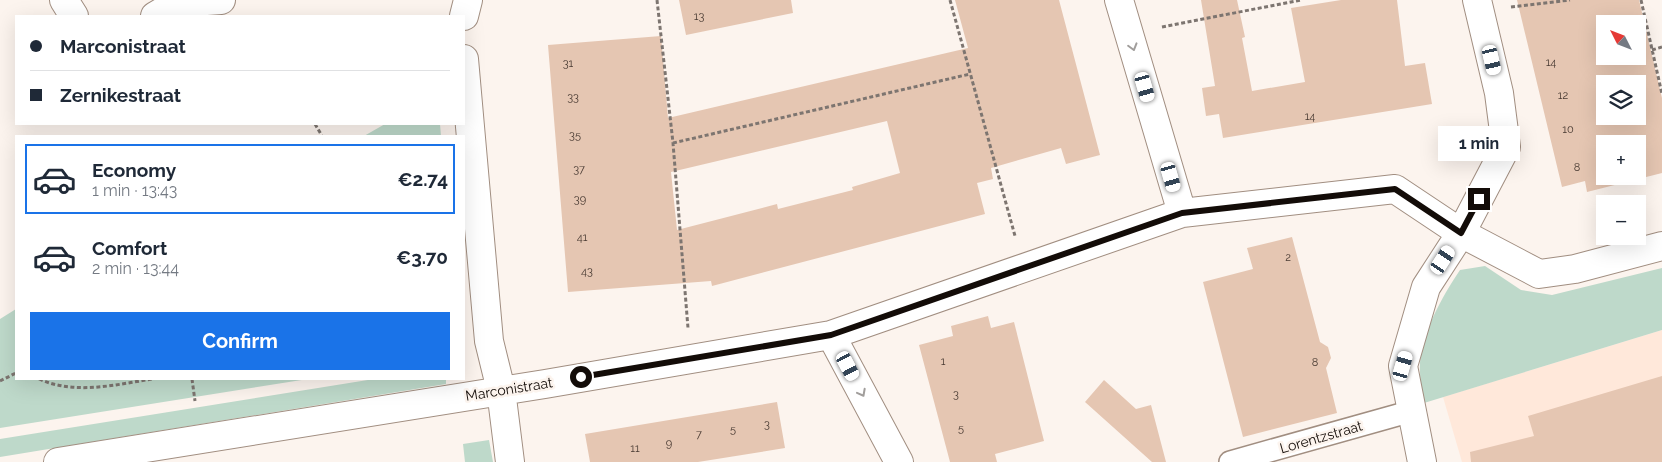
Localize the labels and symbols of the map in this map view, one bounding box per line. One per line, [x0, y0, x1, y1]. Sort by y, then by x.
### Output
house number: 13 [694, 10, 704, 23]
north arrow [1596, 15, 1646, 65]
one-way arrow [1128, 42, 1138, 50]
car [1481, 44, 1502, 76]
house number: 14 [1546, 56, 1556, 69]
house number: 31 [563, 57, 574, 70]
car [1133, 71, 1156, 103]
house number: 12 [1558, 89, 1568, 102]
house number: 33 [567, 91, 579, 104]
house number: 14 [1305, 110, 1315, 123]
house number: 10 [1562, 123, 1574, 136]
callout: 1 min [1438, 126, 1520, 162]
house number: 35 [569, 129, 581, 142]
car [1159, 161, 1182, 193]
house number: 8 [1574, 161, 1580, 174]
house number: 37 [573, 163, 585, 176]
route end [1468, 188, 1490, 210]
house number: 39 [574, 193, 586, 206]
house number: 41 [577, 231, 588, 244]
car [1428, 243, 1457, 277]
house number: 2 [1285, 251, 1291, 264]
house number: 43 [581, 265, 593, 278]
car [834, 349, 861, 383]
car [1391, 350, 1414, 382]
house number: 1 [941, 355, 946, 368]
house number: 8 [1312, 356, 1318, 369]
route start [570, 366, 592, 388]
street label: Marconistraat [464, 374, 554, 404]
one-way arrow [856, 388, 866, 397]
house number: 3 [953, 388, 959, 401]
street label: Lorentzstraat [1278, 417, 1364, 456]
house number: 3 [764, 418, 770, 431]
house number: 5 [958, 422, 964, 435]
house number: 5 [730, 423, 736, 436]
house number: 7 [696, 428, 702, 441]
house number: 9 [666, 437, 672, 450]
house number: 11 [630, 442, 640, 455]

